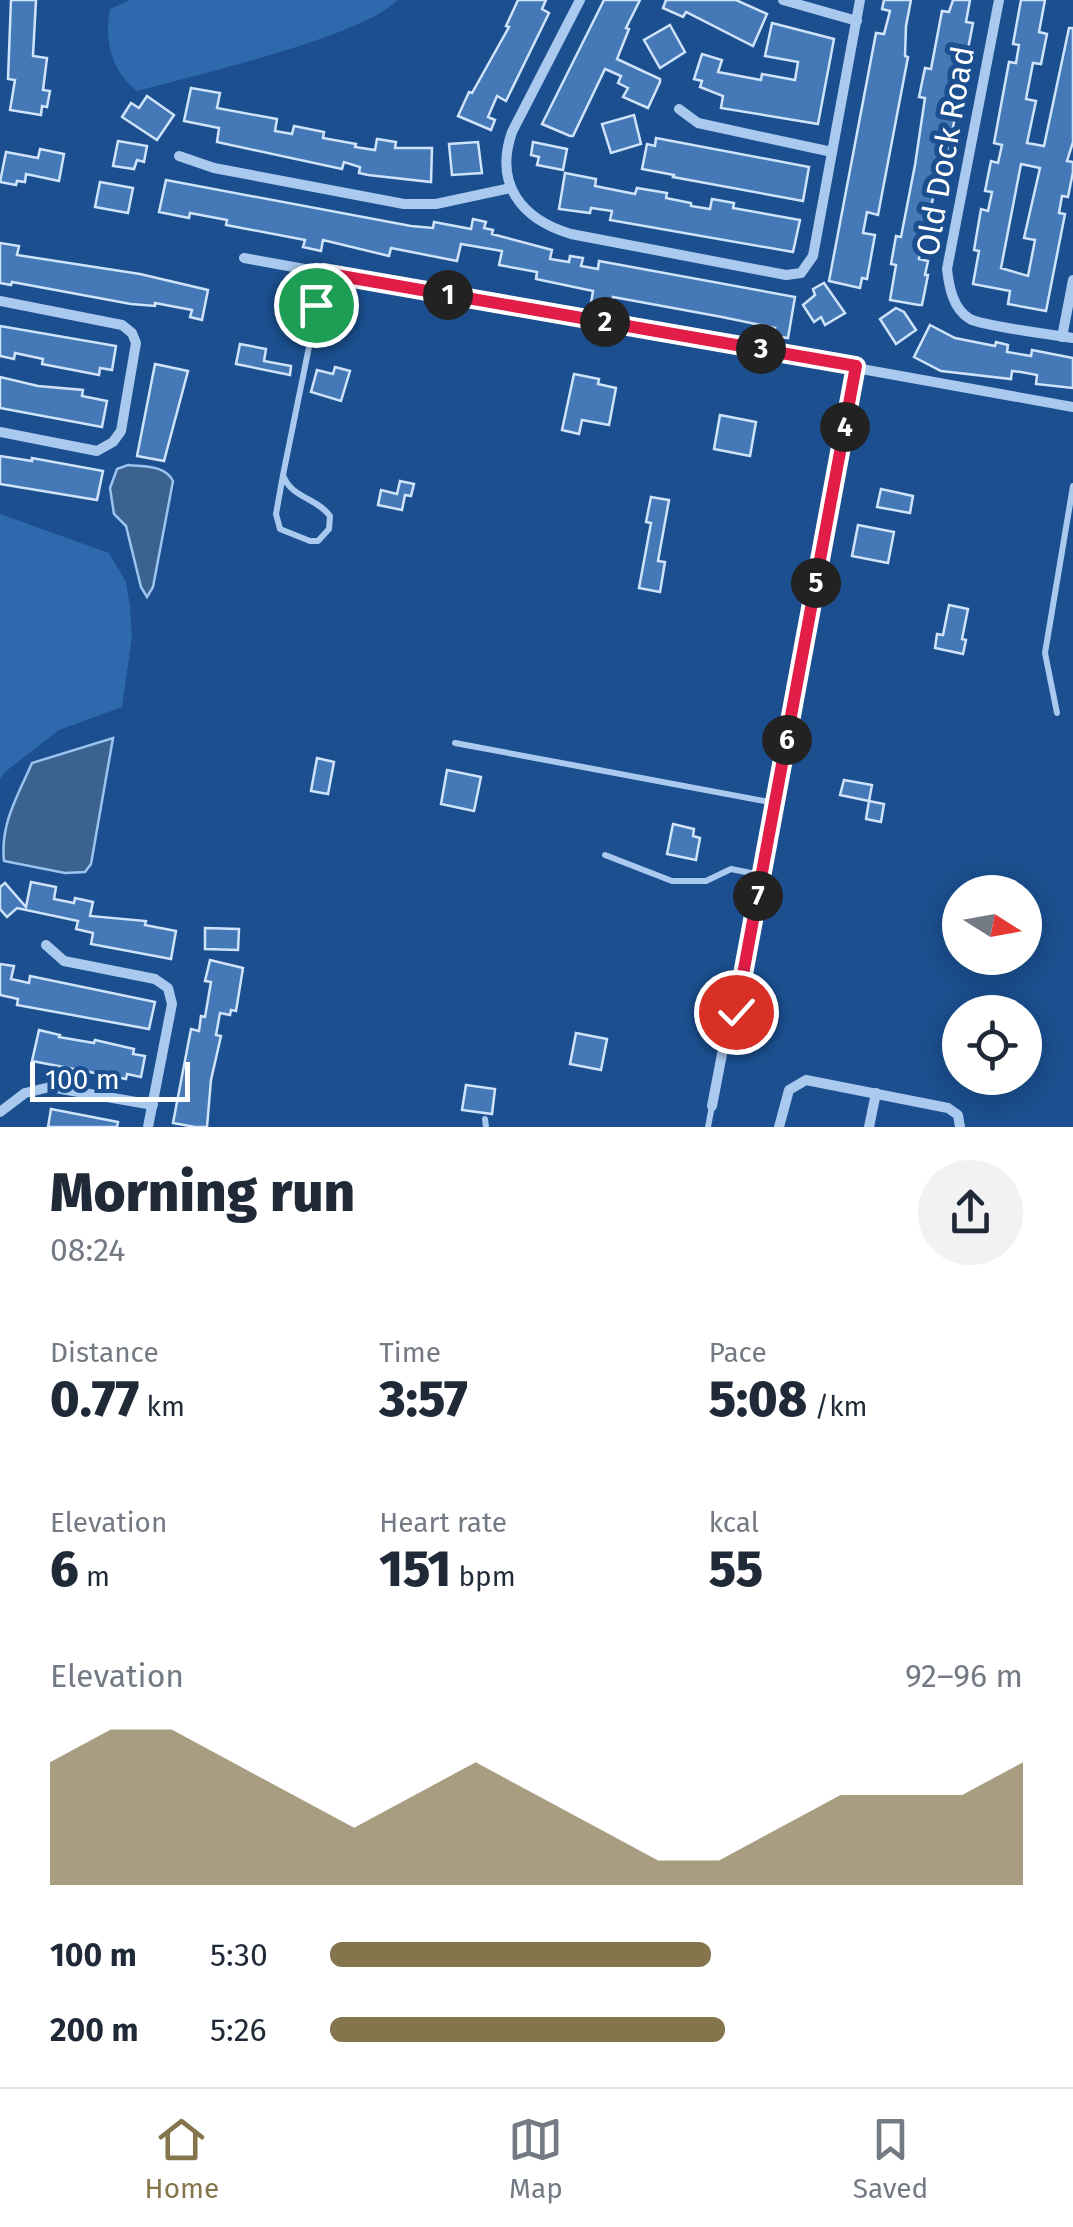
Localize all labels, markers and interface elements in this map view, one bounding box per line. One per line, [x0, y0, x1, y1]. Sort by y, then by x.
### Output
street label: Old Dock Road [908, 43, 982, 259]
pin [274, 263, 359, 348]
pin: 1 [423, 270, 473, 320]
icon: arrive [289, 278, 344, 333]
text: 1 [442, 278, 455, 311]
pin: 2 [580, 297, 630, 347]
text: 2 [598, 305, 612, 338]
pin: 3 [736, 324, 786, 374]
text: 3 [754, 332, 768, 365]
pin: 4 [820, 402, 870, 452]
text: 4 [837, 410, 853, 443]
pin: 5 [791, 558, 841, 608]
text: 5 [808, 566, 824, 599]
pin: 6 [762, 715, 812, 765]
text: 6 [779, 723, 795, 756]
pin: 7 [733, 871, 783, 921]
north arrow [942, 875, 1042, 975]
map controls [942, 875, 1042, 1095]
text: 7 [751, 879, 765, 912]
pin [694, 970, 779, 1055]
icon: check [709, 985, 764, 1040]
button: locate [942, 995, 1042, 1095]
scale bar [30, 1057, 190, 1102]
text: 100 m [45, 1063, 120, 1096]
text: Morning run [50, 1160, 355, 1226]
button: share [918, 1160, 1023, 1265]
text: 08:24 [50, 1231, 125, 1269]
text: Distance [50, 1336, 159, 1369]
text: Time [379, 1336, 441, 1369]
text: Pace [709, 1336, 767, 1369]
text: 0.77 [50, 1369, 139, 1429]
text: 3:57 [379, 1369, 468, 1429]
text: 5:08 [709, 1369, 807, 1429]
text: km [139, 1390, 185, 1423]
text: /km [807, 1390, 867, 1423]
text: Elevation [50, 1506, 167, 1539]
text: Heart rate [379, 1506, 507, 1539]
text: kcal [709, 1506, 759, 1539]
text: 6 [50, 1539, 79, 1599]
text: 151 [379, 1539, 451, 1599]
text: 55 [709, 1539, 763, 1599]
text: m [79, 1560, 110, 1593]
text: bpm [451, 1560, 516, 1593]
text: Elevation [50, 1657, 184, 1695]
text: 92–96 m [905, 1657, 1023, 1695]
text: 100 m [50, 1936, 137, 1974]
text: 5:30 [210, 1936, 268, 1974]
text: 200 m [50, 2011, 139, 2049]
text: 5:26 [210, 2011, 267, 2049]
tab: Home [145, 2112, 219, 2205]
tab: Map [508, 2112, 563, 2205]
tab: Saved [853, 2112, 928, 2205]

